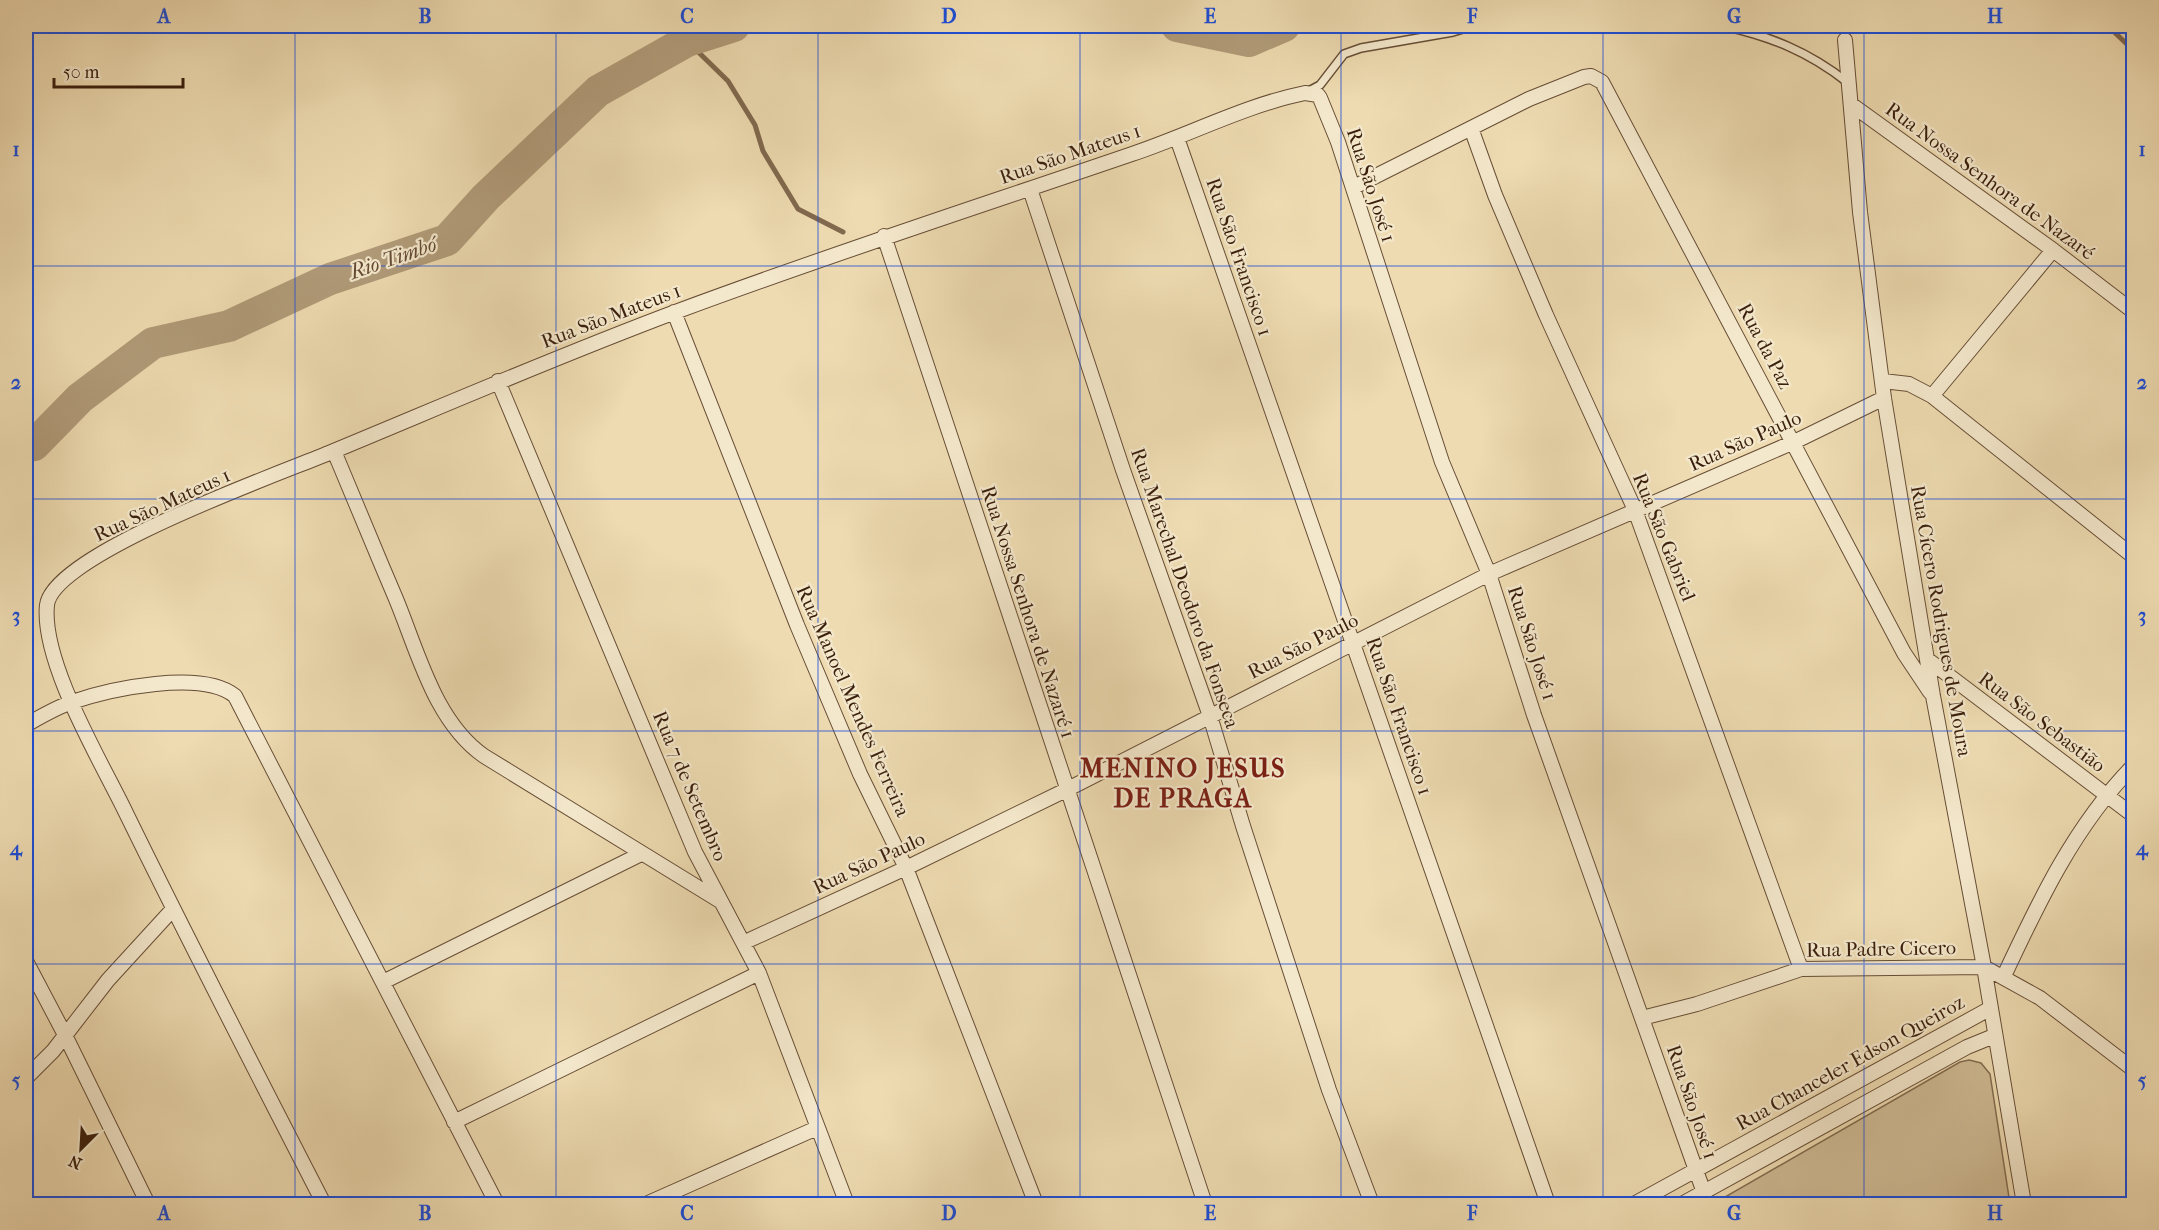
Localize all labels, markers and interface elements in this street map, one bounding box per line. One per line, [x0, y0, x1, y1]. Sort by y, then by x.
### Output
text: A [156, 5, 172, 28]
text: B [418, 5, 432, 28]
text: C [680, 5, 694, 28]
text: D [941, 5, 957, 28]
text: E [1204, 5, 1216, 28]
text: F [1466, 5, 1478, 28]
text: G [1727, 5, 1741, 28]
text: H [1987, 5, 2003, 28]
scale bar [54, 51, 183, 89]
text: 50 m [63, 62, 100, 83]
street label: Rua Nossa Senhora de Nazaré [1881, 97, 2099, 265]
street label: Rua São Mateus 1 [996, 119, 1144, 189]
street label: Rua São José 1 [1342, 125, 1400, 245]
text: 1 [12, 138, 20, 161]
text: 1 [2138, 138, 2146, 161]
street label: Rua São Francisco 1 [1201, 175, 1277, 339]
water label: Rio Timbó [345, 231, 442, 285]
street label: Rua São Mateus 1 [538, 279, 684, 353]
street label: Rua da Paz [1733, 299, 1797, 393]
text: 2 [11, 371, 21, 394]
text: 2 [2137, 371, 2147, 394]
street label: Rua São Paulo [1685, 406, 1805, 476]
street label: Rua Marechal Deodoro da Fonseca [1126, 445, 1244, 732]
street label: Rua São Mateus 1 [90, 463, 234, 547]
street label: Rua São Gabriel [1628, 469, 1700, 605]
street label: Rua Nossa Senhora de Nazaré 1 [976, 483, 1080, 741]
street label: Rua Cícero Rodrigues de Moura [1906, 483, 1976, 759]
street label: Rua Manoel Mendes Ferreira [791, 582, 915, 821]
street label: Rua São José 1 [1503, 583, 1561, 703]
text: 3 [12, 604, 20, 627]
text: 3 [2138, 604, 2146, 627]
street label: Rua São Paulo [1244, 608, 1362, 684]
street label: Rua São Francisco 1 [1361, 634, 1437, 798]
street label: Rua São Sebastião [1974, 667, 2110, 777]
street label: Rua 7 de Setembro [648, 708, 732, 864]
district label: MENINO JESUS DE PRAGA [1080, 753, 1286, 814]
street label: Rua São Paulo [809, 827, 929, 899]
text: 4 [9, 837, 23, 861]
text: 4 [2135, 837, 2149, 861]
street label: Rua Padre Cicero [1806, 936, 1956, 962]
street label: Rua Chanceler Edson Queiroz [1732, 990, 1968, 1135]
street label: Rua São José 1 [1662, 1042, 1722, 1162]
text: 5 [12, 1069, 21, 1092]
text: 5 [2138, 1069, 2147, 1092]
north arrow [51, 1119, 111, 1179]
text: N [65, 1151, 85, 1173]
text: A [156, 1202, 172, 1225]
text: B [418, 1202, 432, 1225]
text: C [680, 1202, 694, 1225]
text: D [941, 1202, 957, 1225]
text: E [1204, 1202, 1216, 1225]
text: F [1466, 1202, 1478, 1225]
text: G [1727, 1202, 1741, 1225]
text: H [1987, 1202, 2003, 1225]

